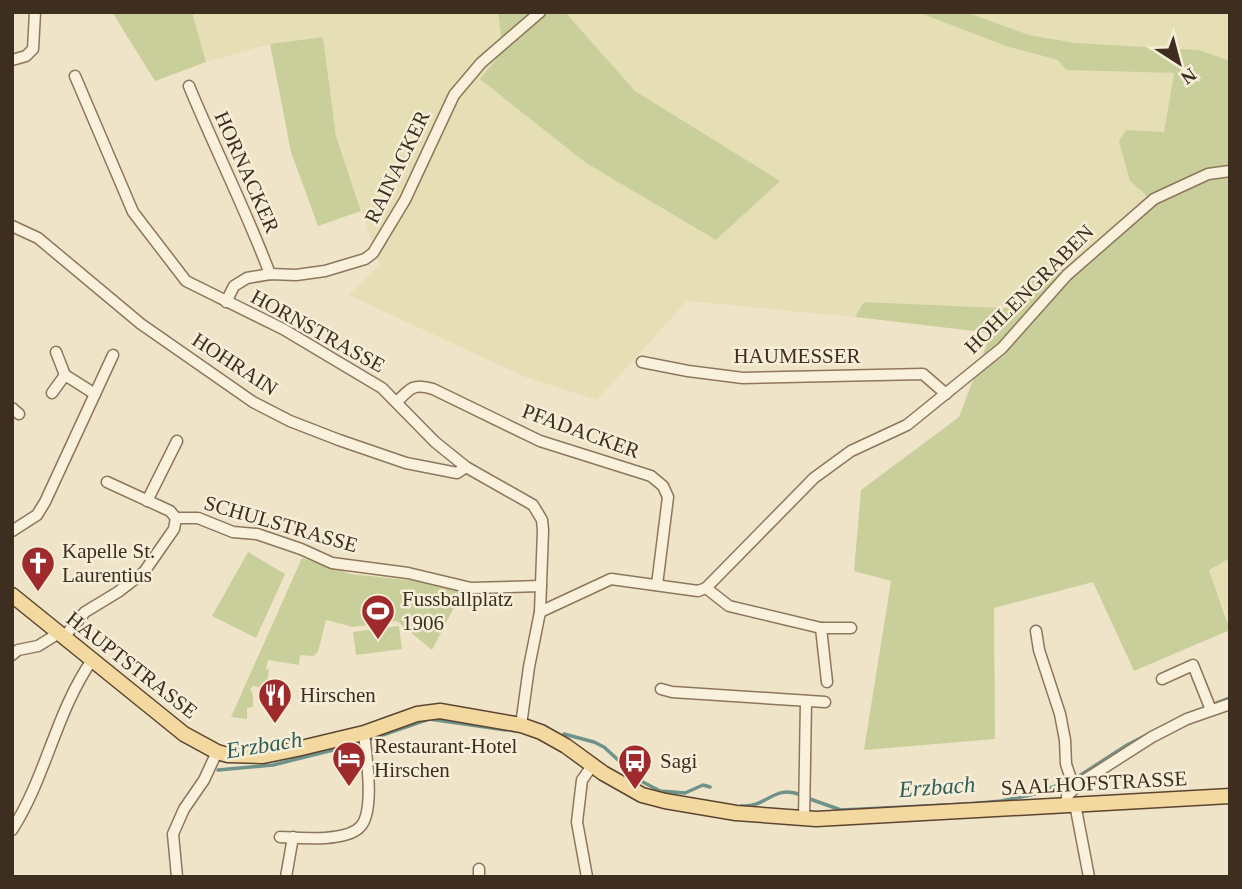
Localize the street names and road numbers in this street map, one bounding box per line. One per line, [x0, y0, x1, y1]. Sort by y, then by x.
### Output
street label: HORNACKER [209, 107, 285, 237]
street label: RAINACKER [359, 107, 435, 227]
street label: HOHLENGRABEN [959, 219, 1099, 359]
street label: HORNSTRASSE [247, 284, 389, 378]
street label: HOHRAIN [188, 328, 282, 400]
street label: HAUMESSER [733, 344, 861, 368]
street label: PFADACKER [519, 399, 643, 463]
street label: SCHULSTRASSE [201, 491, 361, 557]
street label: HAUPTSTRASSE [62, 606, 202, 724]
street label: SAALHOFSTRASSE [1000, 766, 1188, 800]

